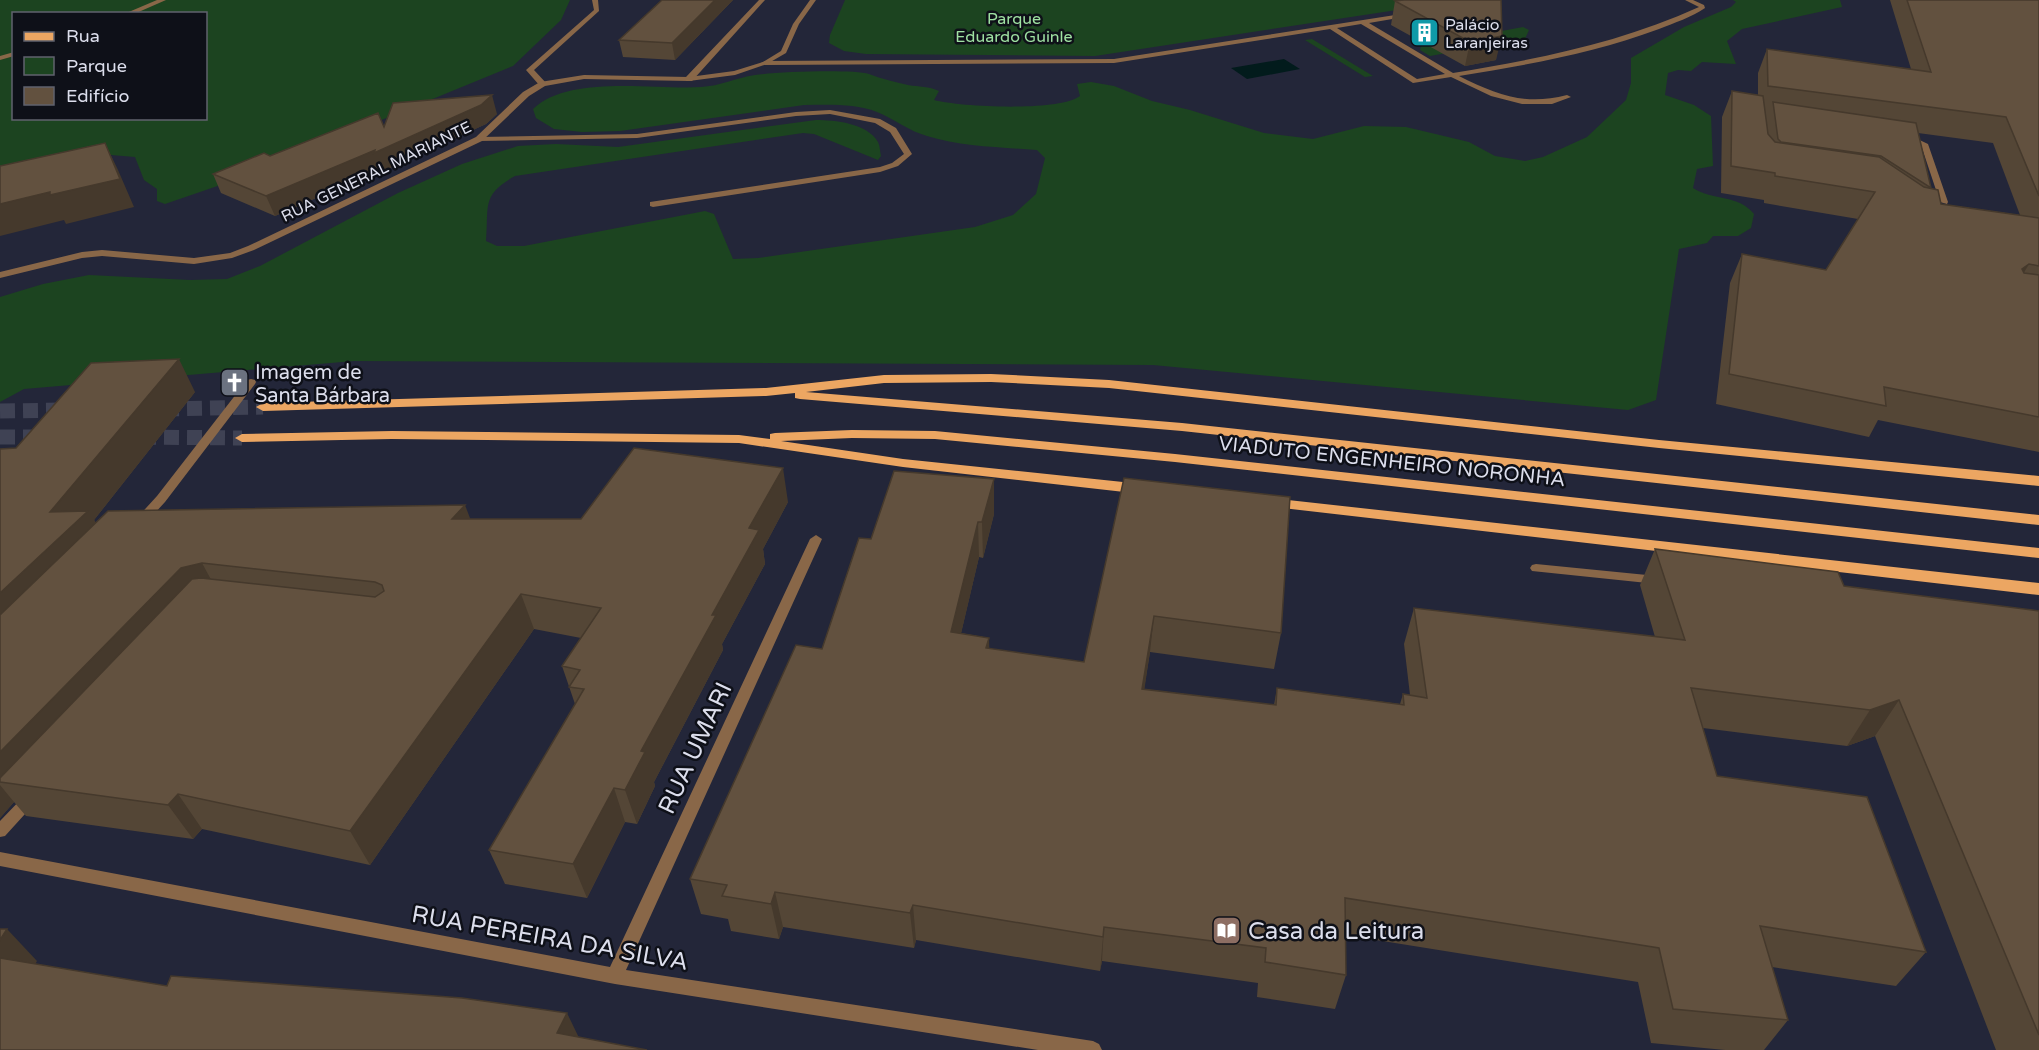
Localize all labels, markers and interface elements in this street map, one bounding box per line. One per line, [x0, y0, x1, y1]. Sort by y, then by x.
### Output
park label: Parque Eduardo Guinle [955, 9, 1073, 47]
legend [12, 12, 207, 120]
place label: Palácio Laranjeiras [1445, 15, 1528, 53]
building icon: Palácio Laranjeiras [1408, 17, 1440, 49]
text: Rua [66, 25, 100, 47]
text: Parque [66, 55, 127, 77]
text: Edifício [66, 85, 130, 107]
street label: RUA GENERAL MARIANTE [278, 117, 475, 227]
place label: Imagem de Santa Bárbara [255, 361, 390, 408]
church icon: Imagem de Santa Bárbara [218, 367, 250, 399]
street label: VIADUTO ENGENHEIRO NORONHA [1217, 432, 1567, 492]
street label: RUA UMARI [652, 678, 739, 819]
street label: RUA PEREIRA DA SILVA [409, 900, 691, 977]
library icon: Casa da Leitura [1211, 915, 1243, 947]
place label: Casa da Leitura [1248, 917, 1424, 946]

